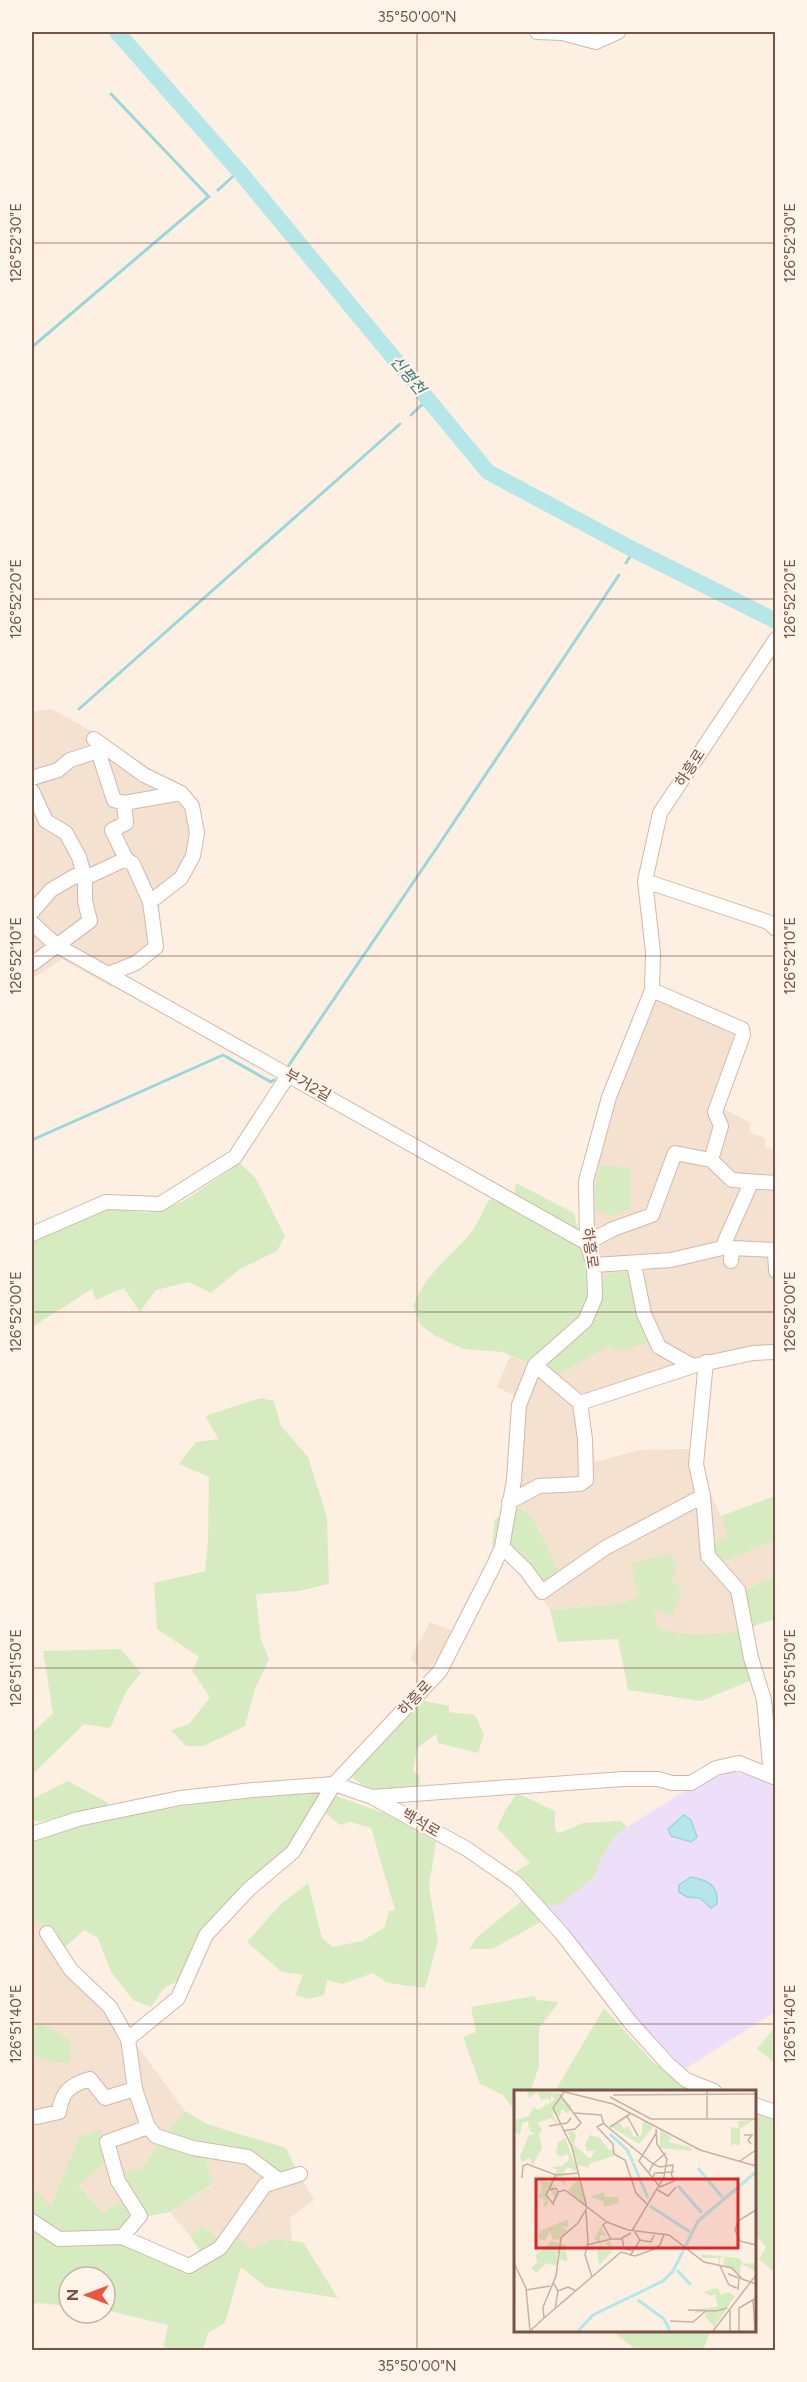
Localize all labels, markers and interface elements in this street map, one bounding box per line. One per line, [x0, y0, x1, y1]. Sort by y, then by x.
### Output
text: 35°50'00"N [377, 8, 457, 26]
text: 126°52'30"E [7, 203, 25, 283]
text: 126°52'30"E [781, 203, 799, 283]
water label: 신평천 [387, 352, 431, 400]
text: 126°52'20"E [7, 559, 25, 639]
text: 126°52'20"E [781, 559, 799, 639]
street label: 하흥로 [671, 746, 709, 790]
text: 126°52'10"E [7, 917, 25, 995]
text: 126°52'10"E [781, 917, 799, 995]
street label: 부거2길 [282, 1065, 334, 1105]
street label: 하흥로 [578, 1226, 602, 1270]
text: 126°52'00"E [7, 1271, 25, 1353]
text: 126°52'00"E [781, 1271, 799, 1353]
text: 126°51'50"E [7, 1629, 25, 1707]
text: 126°51'50"E [781, 1629, 799, 1707]
street label: 하흥로 [394, 1677, 436, 1719]
street label: 백석로 [399, 1805, 443, 1841]
text: 126°51'40"E [7, 1984, 25, 2064]
text: 126°51'40"E [781, 1984, 799, 2064]
inset map [514, 2090, 756, 2331]
north arrow [57, 2265, 117, 2325]
text: N [63, 2289, 82, 2301]
text: 35°50'00"N [377, 2357, 457, 2375]

